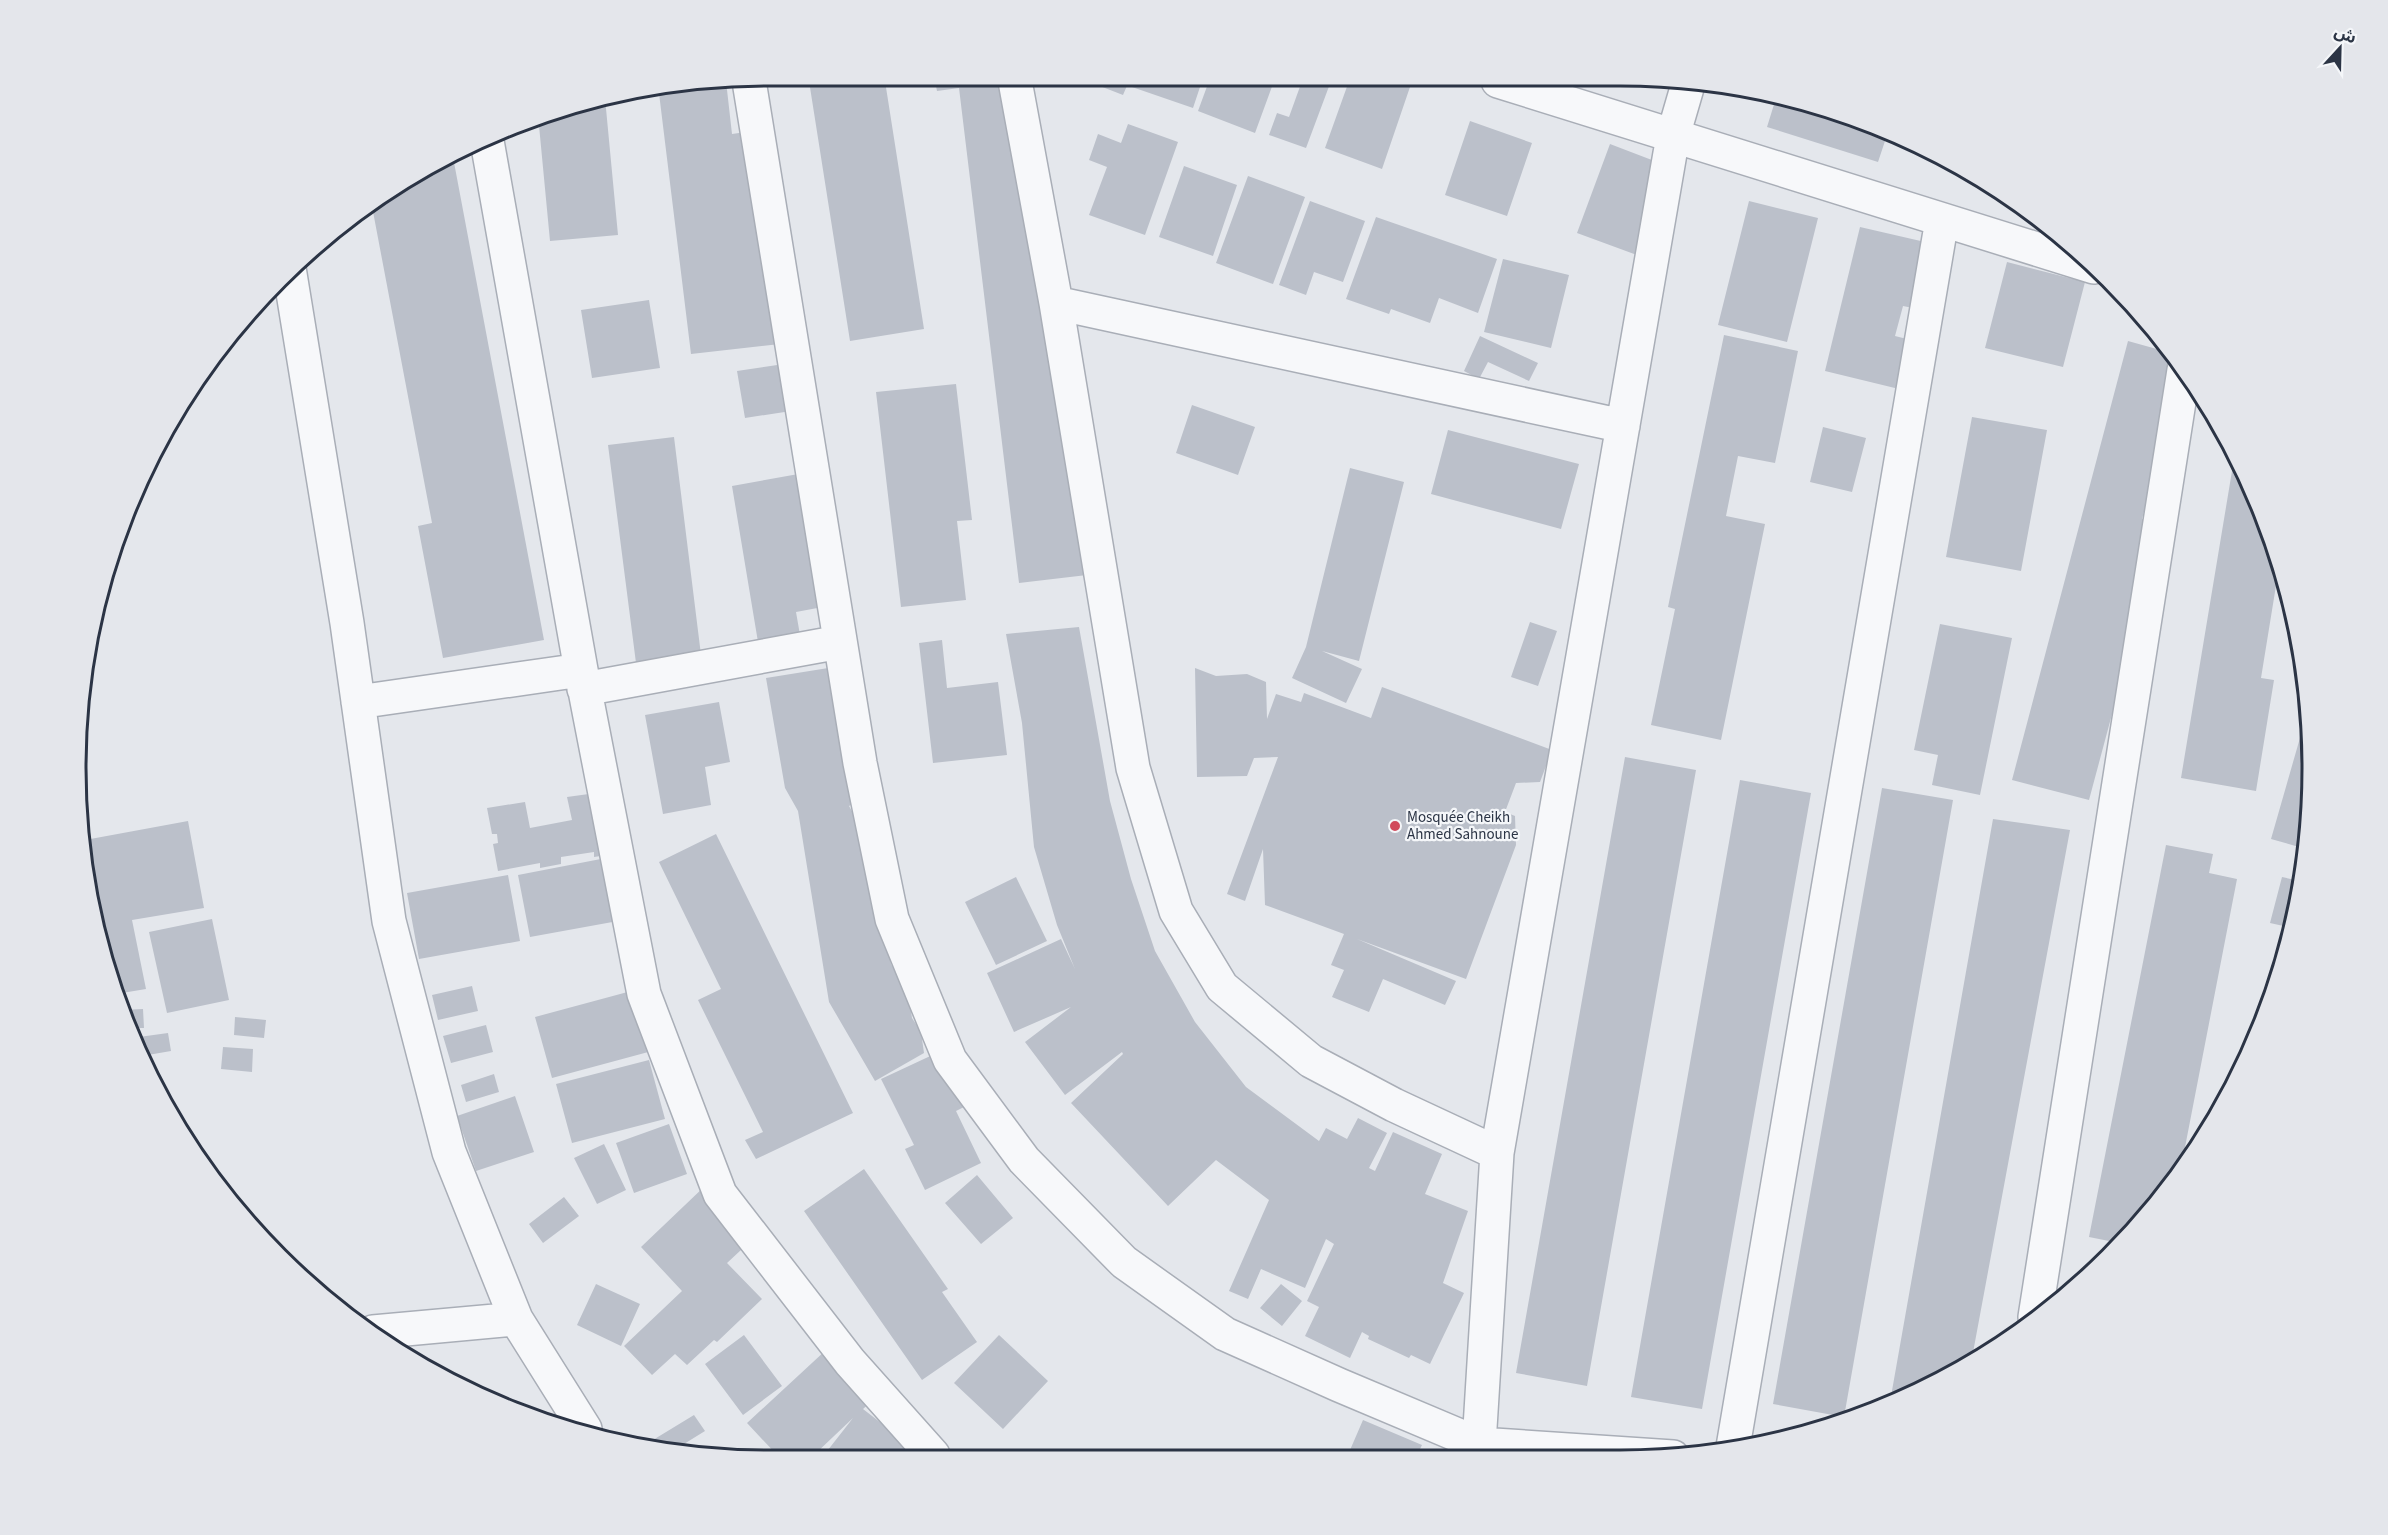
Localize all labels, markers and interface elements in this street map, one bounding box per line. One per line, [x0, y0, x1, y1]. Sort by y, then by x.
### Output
north arrow [2310, 18, 2370, 78]
text: ش [2331, 21, 2360, 49]
place label: Mosquée Cheikh Ahmed Sahnoune [1407, 807, 1518, 845]
marker: Mosquée Cheikh Ahmed Sahnoune [1388, 819, 1402, 833]

